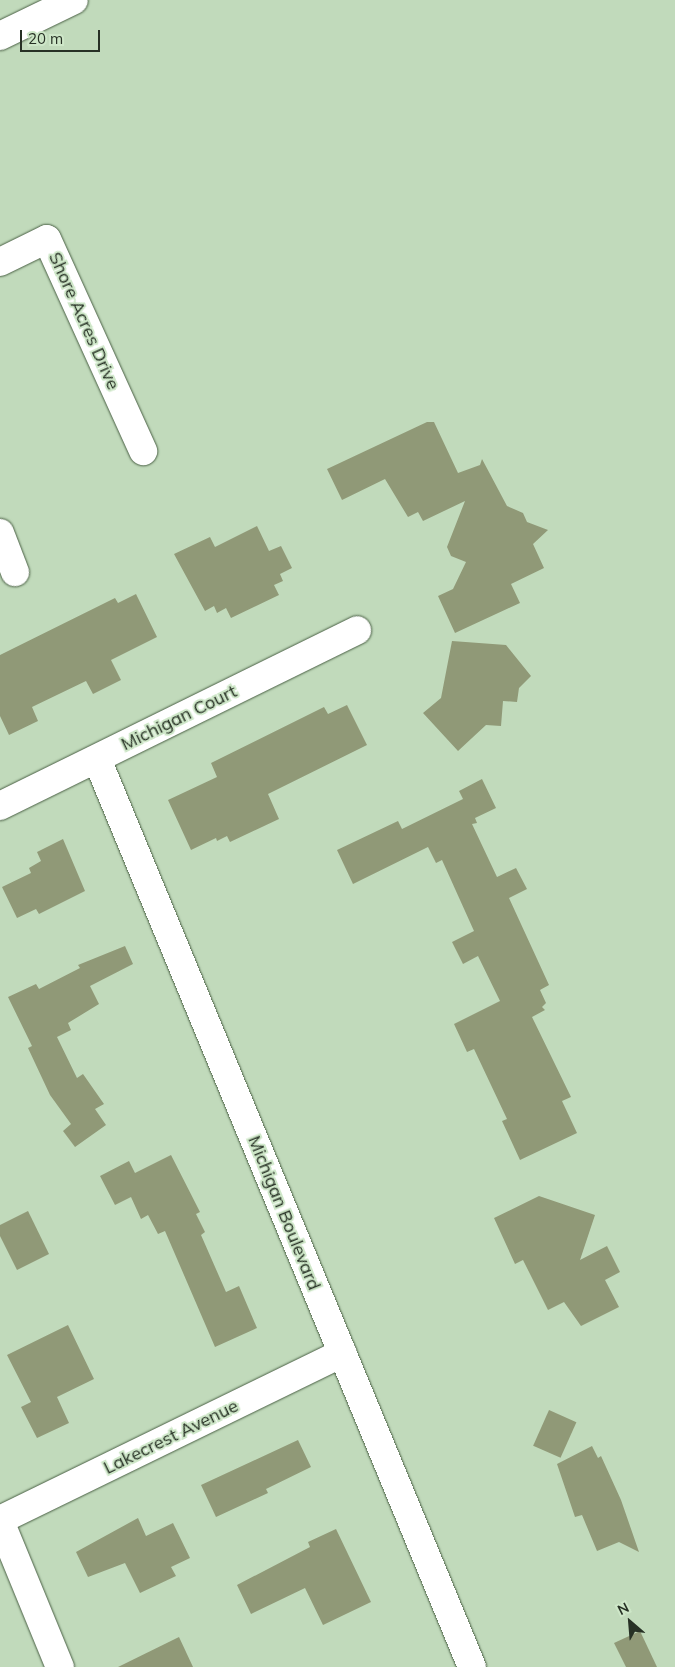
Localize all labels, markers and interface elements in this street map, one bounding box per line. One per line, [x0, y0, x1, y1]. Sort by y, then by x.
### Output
scale bar [22, 20, 102, 52]
text: 20 m [28, 29, 63, 48]
street label: Shore Acres Drive [44, 249, 124, 393]
street label: Michigan Court [118, 681, 240, 755]
street label: Michigan Boulevard [243, 1133, 325, 1293]
street label: Lakecrest Avenue [100, 1395, 242, 1479]
north arrow [605, 1597, 655, 1647]
text: N [614, 1598, 632, 1619]

